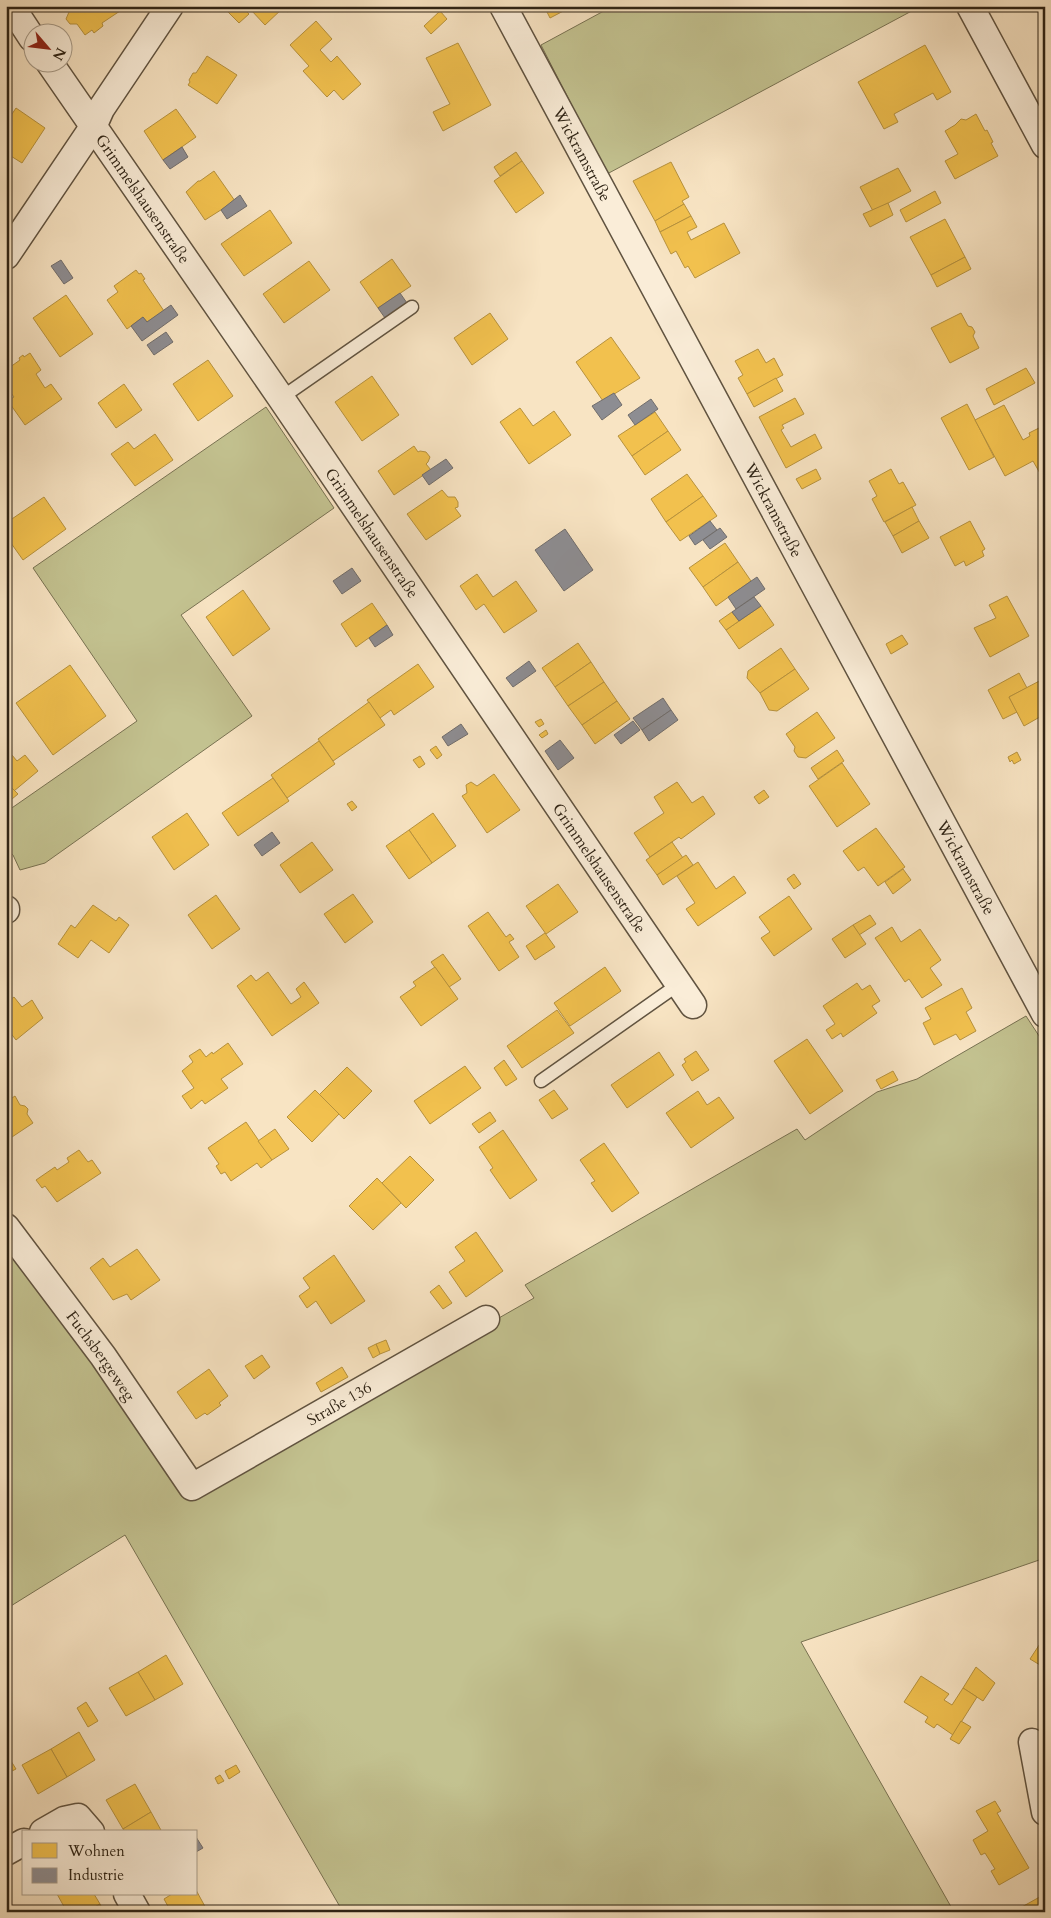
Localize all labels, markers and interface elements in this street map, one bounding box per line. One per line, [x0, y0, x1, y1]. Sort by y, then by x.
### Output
north arrow [22, 22, 72, 72]
text: N [48, 44, 70, 64]
street label: Wickramstraße [547, 102, 616, 206]
street label: Grimmelshausenstraße [90, 130, 195, 268]
street label: Wickramstraße [738, 458, 807, 561]
street label: Grimmelshausenstraße [319, 464, 424, 603]
street label: Grimmelshausenstraße [547, 799, 651, 938]
street label: Wickramstraße [930, 816, 1000, 919]
street label: Fuchsbergeweg [61, 1306, 140, 1406]
street label: Straße 136 [303, 1377, 376, 1431]
legend [22, 1830, 198, 1896]
text: Wohnen [67, 1841, 125, 1861]
text: Industrie [68, 1865, 124, 1885]

